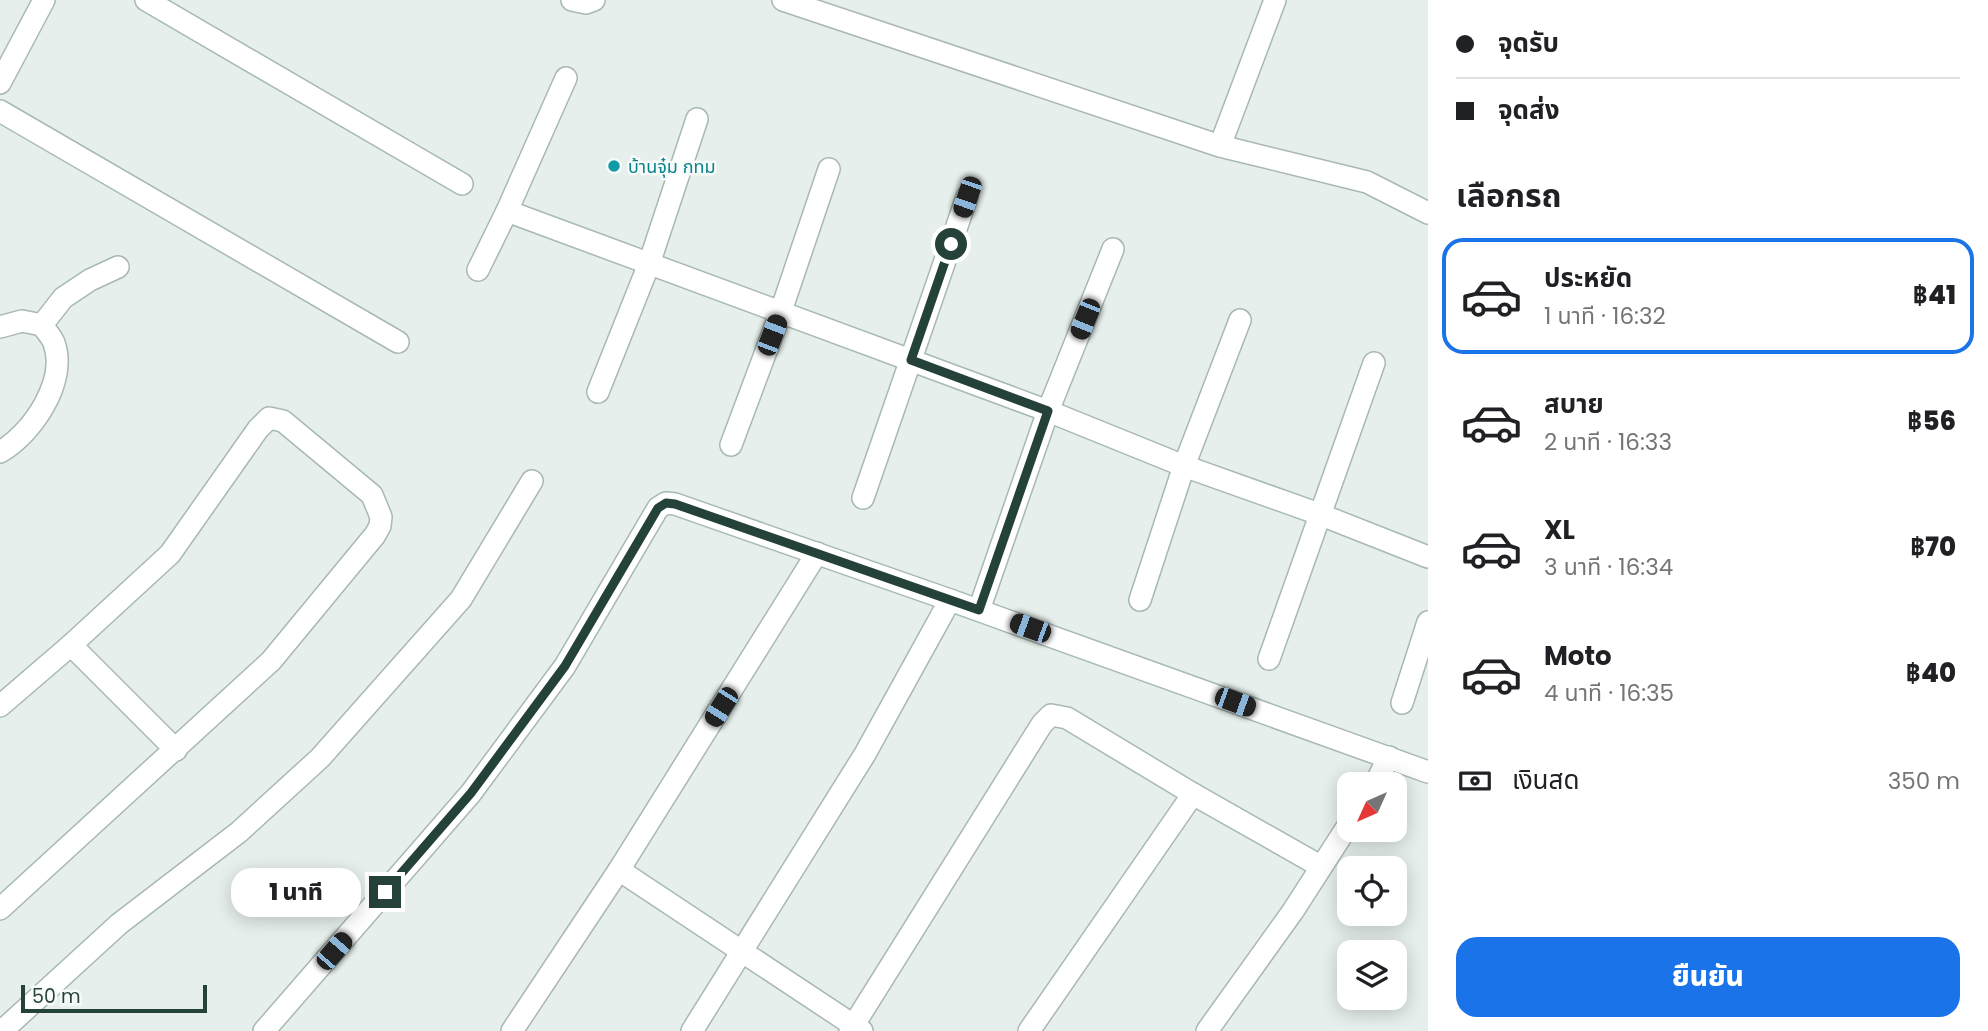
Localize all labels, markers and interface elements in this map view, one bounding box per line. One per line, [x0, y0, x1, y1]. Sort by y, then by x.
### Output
text: จุดรับ [1498, 25, 1559, 61]
text: จุดส่ง [1498, 92, 1560, 128]
place label: บ้านจุ๋ม กทม [628, 154, 715, 179]
marker: บ้านจุ๋ม กทม [606, 158, 622, 174]
text: เลือกรถ [1456, 173, 1561, 218]
car [951, 174, 984, 220]
route start [935, 228, 967, 260]
text: ประหยัด [1544, 260, 1632, 296]
icon: car [1460, 265, 1523, 328]
text: ฿41 [1913, 277, 1956, 313]
car [1068, 296, 1103, 342]
text: 1 นาที · 16:32 [1544, 300, 1666, 332]
car [755, 312, 790, 358]
text: สบาย [1544, 386, 1604, 422]
icon: car [1460, 391, 1523, 454]
text: ฿56 [1907, 403, 1956, 439]
text: 2 นาที · 16:33 [1544, 426, 1672, 458]
text: XL [1544, 512, 1575, 548]
icon: car [1460, 517, 1523, 580]
text: ฿70 [1910, 529, 1956, 565]
text: 3 นาที · 16:34 [1544, 551, 1673, 583]
car [1007, 611, 1054, 645]
text: Moto [1544, 638, 1612, 674]
icon: car [1460, 643, 1523, 706]
text: ฿40 [1906, 655, 1956, 691]
text: 4 นาที · 16:35 [1544, 677, 1674, 709]
car [701, 684, 742, 730]
car [1212, 685, 1259, 719]
icon: cash [1456, 762, 1494, 800]
text: เงินสด [1512, 762, 1579, 798]
text: 350 m [1888, 765, 1960, 797]
north arrow [1337, 772, 1407, 842]
map controls [1337, 772, 1407, 1010]
button: locate [1337, 856, 1407, 926]
callout: 1 นาที [231, 868, 360, 917]
text: 1 นาที [269, 876, 323, 908]
route end [369, 876, 401, 908]
car [313, 928, 356, 974]
button: ยืนยัน [1456, 937, 1960, 1017]
button: layers [1337, 940, 1407, 1010]
scale bar [21, 982, 206, 1014]
text: 50 m [32, 983, 81, 1010]

